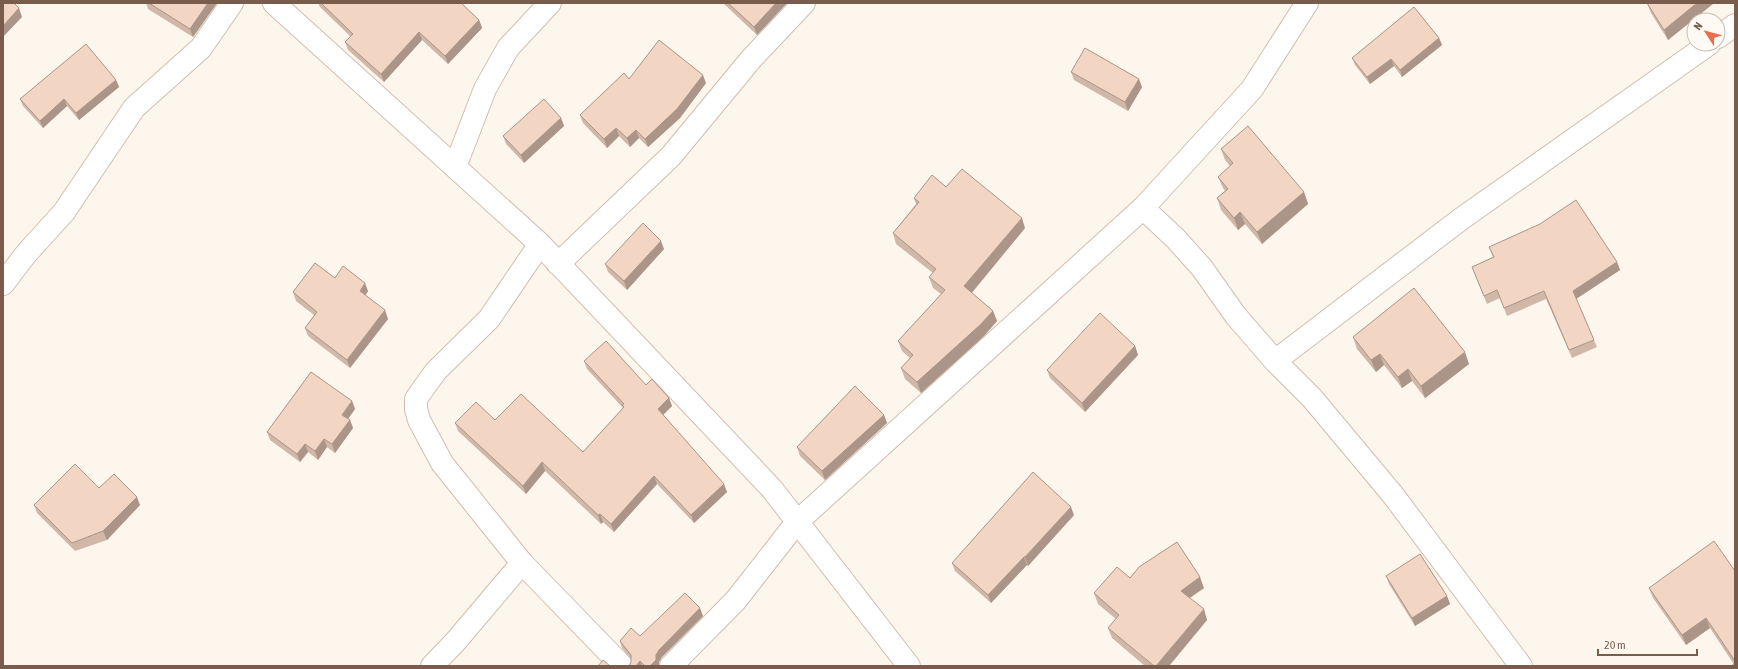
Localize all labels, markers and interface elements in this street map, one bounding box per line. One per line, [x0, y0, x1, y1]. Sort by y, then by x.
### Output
north arrow [1686, 12, 1726, 52]
text: N [1691, 20, 1705, 32]
scale bar [1598, 631, 1697, 657]
text: 20 m [1604, 638, 1626, 652]

